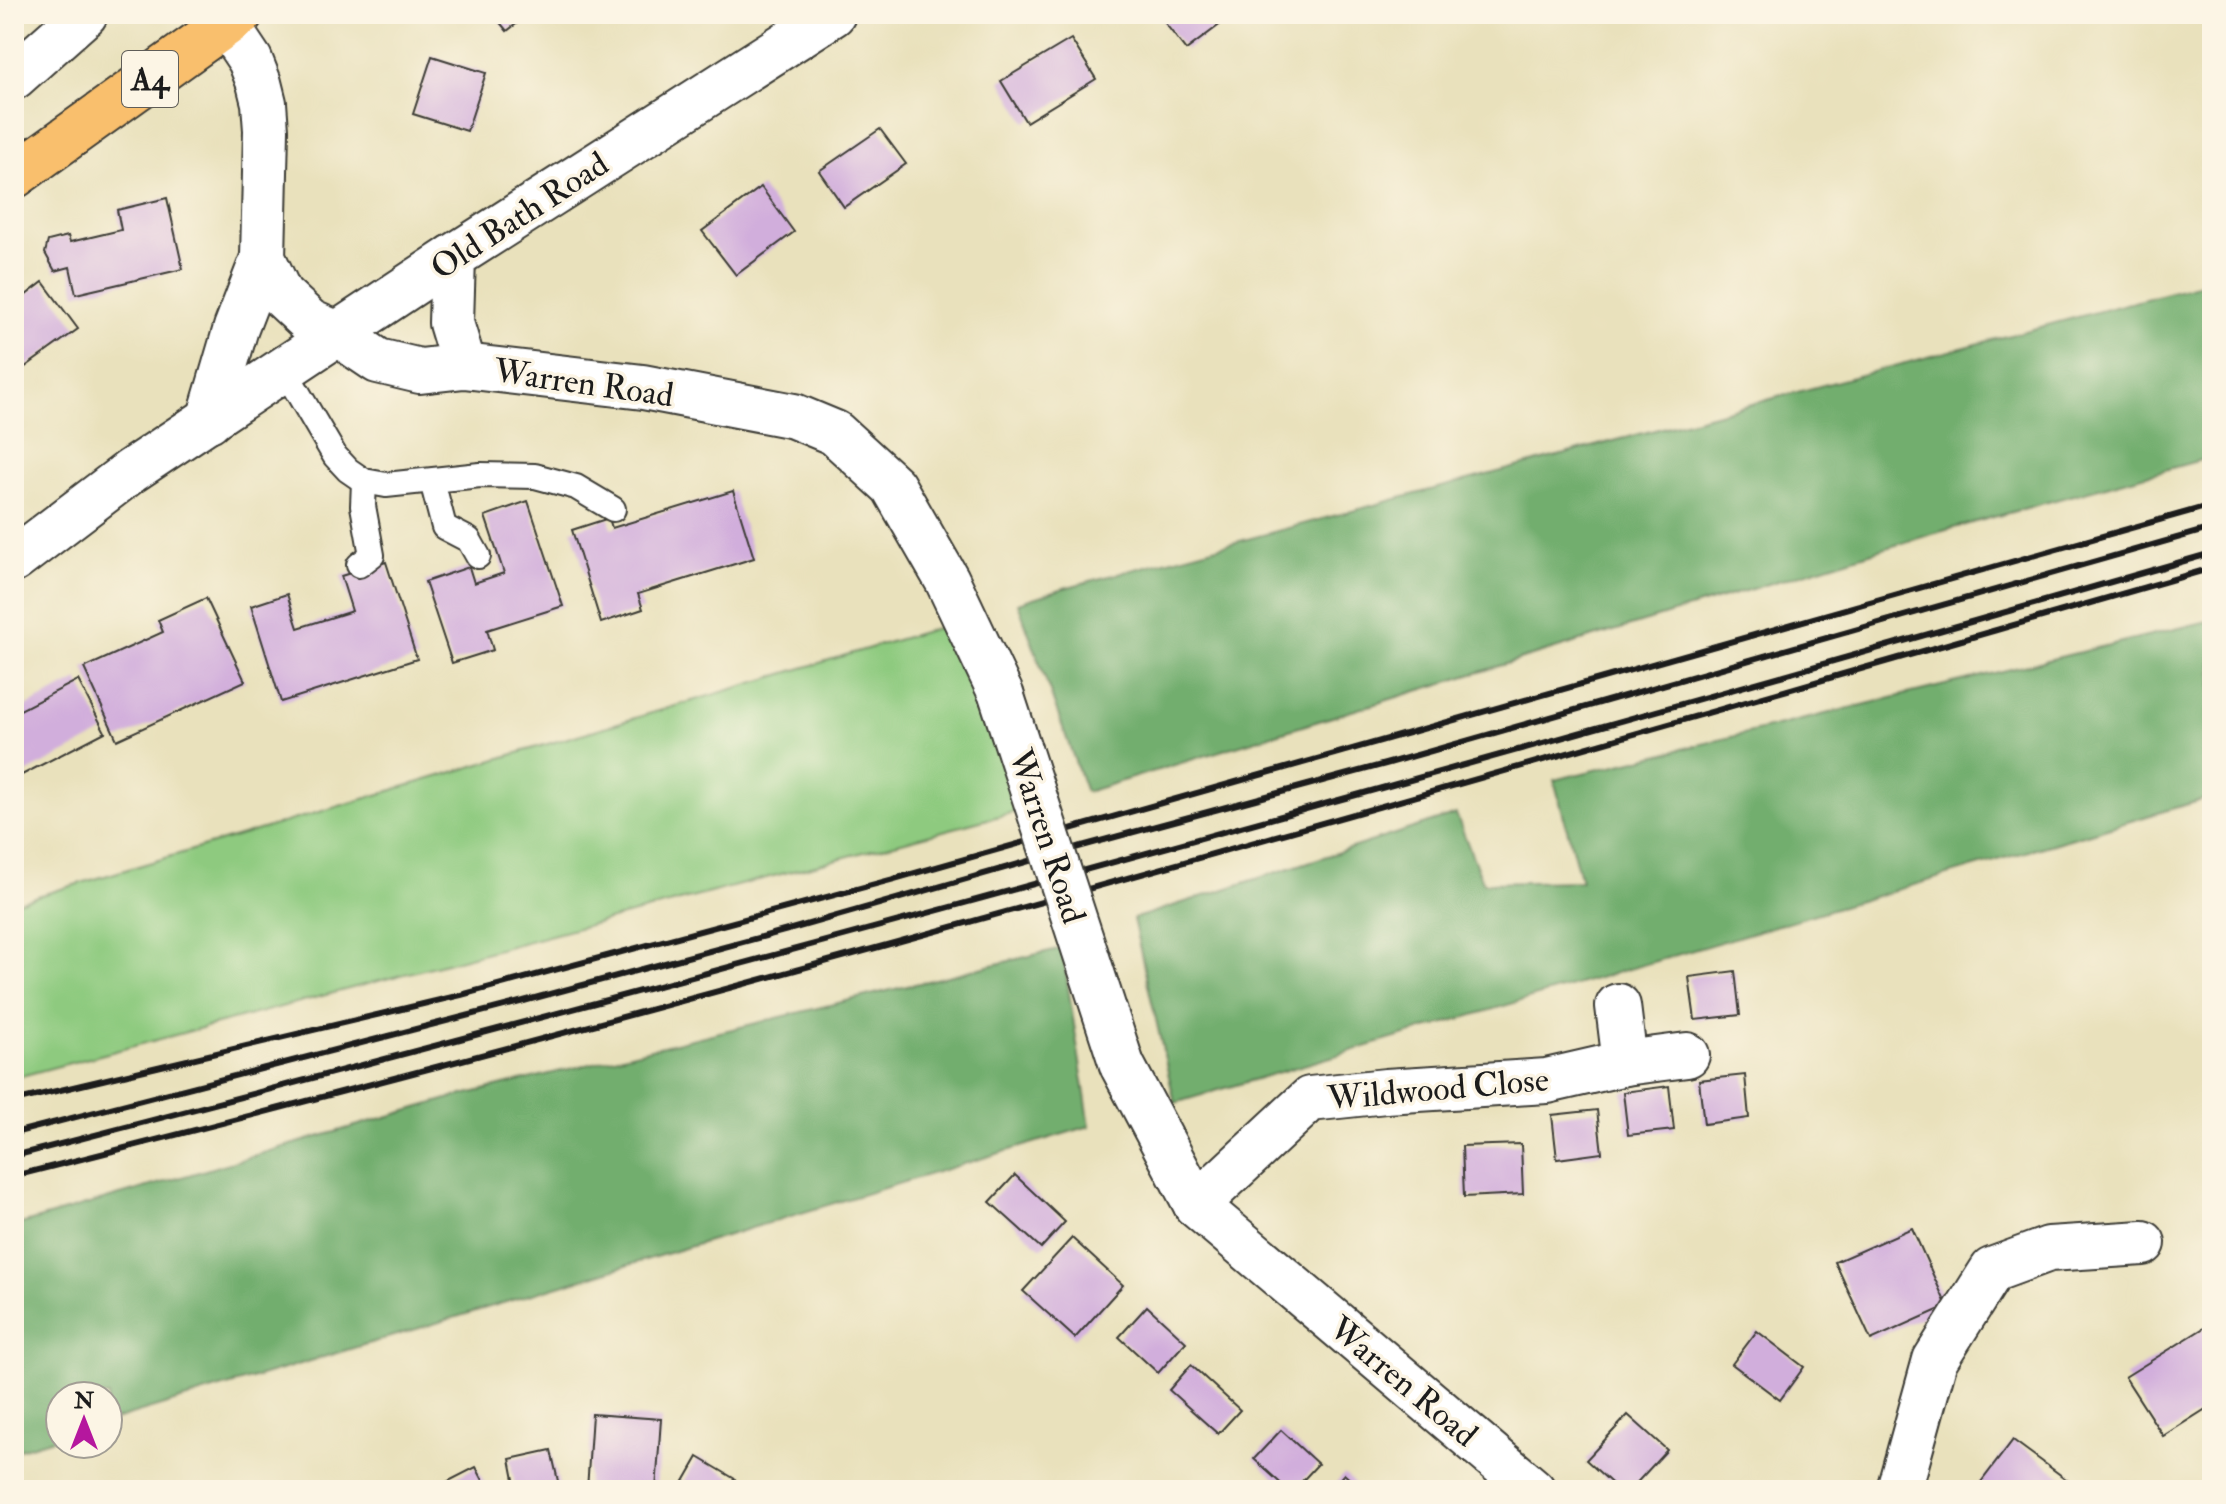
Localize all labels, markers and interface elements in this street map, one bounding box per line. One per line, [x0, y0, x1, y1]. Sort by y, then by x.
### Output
road number: A4 [122, 51, 178, 107]
street label: Old Bath Road [423, 143, 617, 290]
street label: Warren Road [490, 349, 677, 417]
street label: Warren Road [998, 743, 1095, 929]
street label: Wildwood Close [1325, 1058, 1551, 1121]
street label: Warren Road [1319, 1307, 1486, 1457]
north arrow [44, 1380, 124, 1460]
text: N [73, 1387, 94, 1415]

